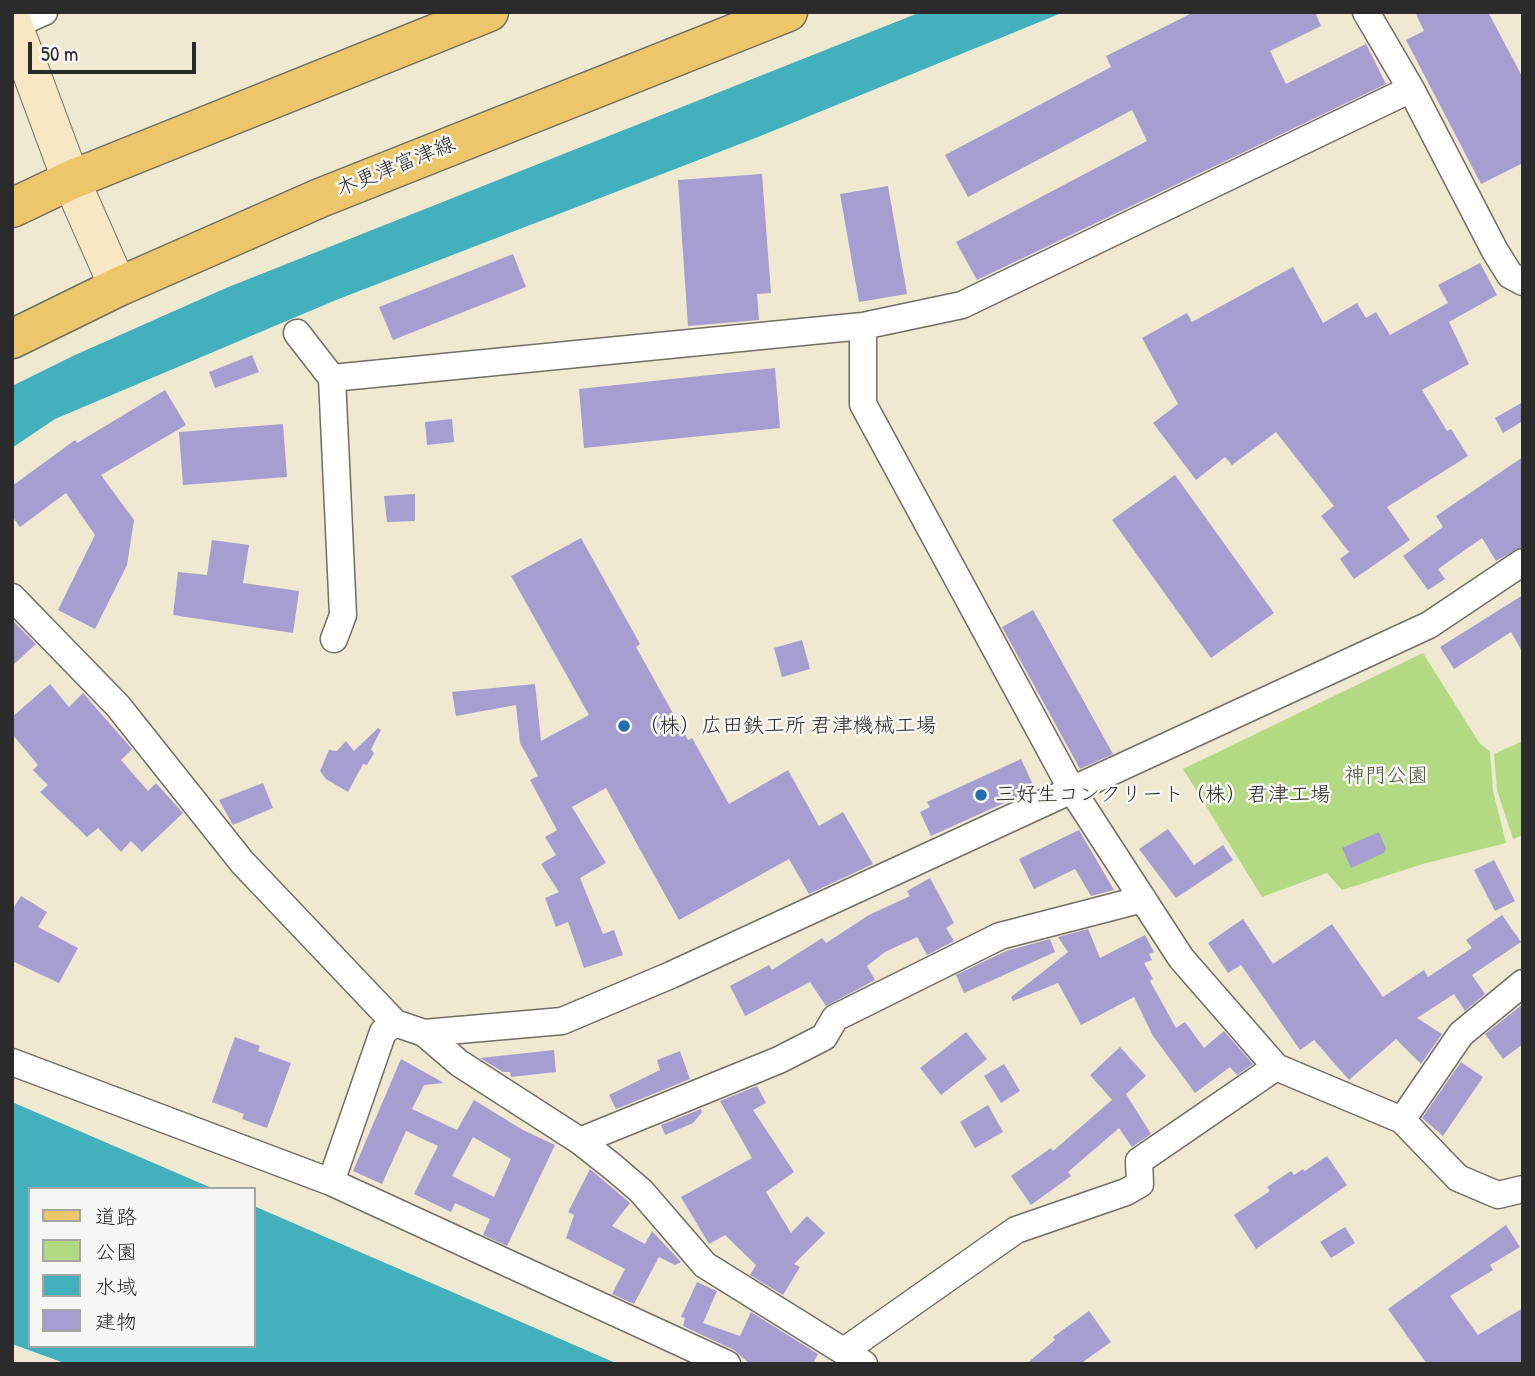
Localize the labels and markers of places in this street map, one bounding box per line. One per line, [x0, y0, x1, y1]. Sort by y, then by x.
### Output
place label: （株）広田鉄工所 君津機械工場 [638, 713, 937, 739]
marker: （株）広田鉄工所 君津機械工場 [616, 718, 632, 734]
place label: 三好生コンクリート（株）君津工場 [995, 782, 1331, 808]
marker: 三好生コンクリート（株）君津工場 [973, 787, 989, 803]

